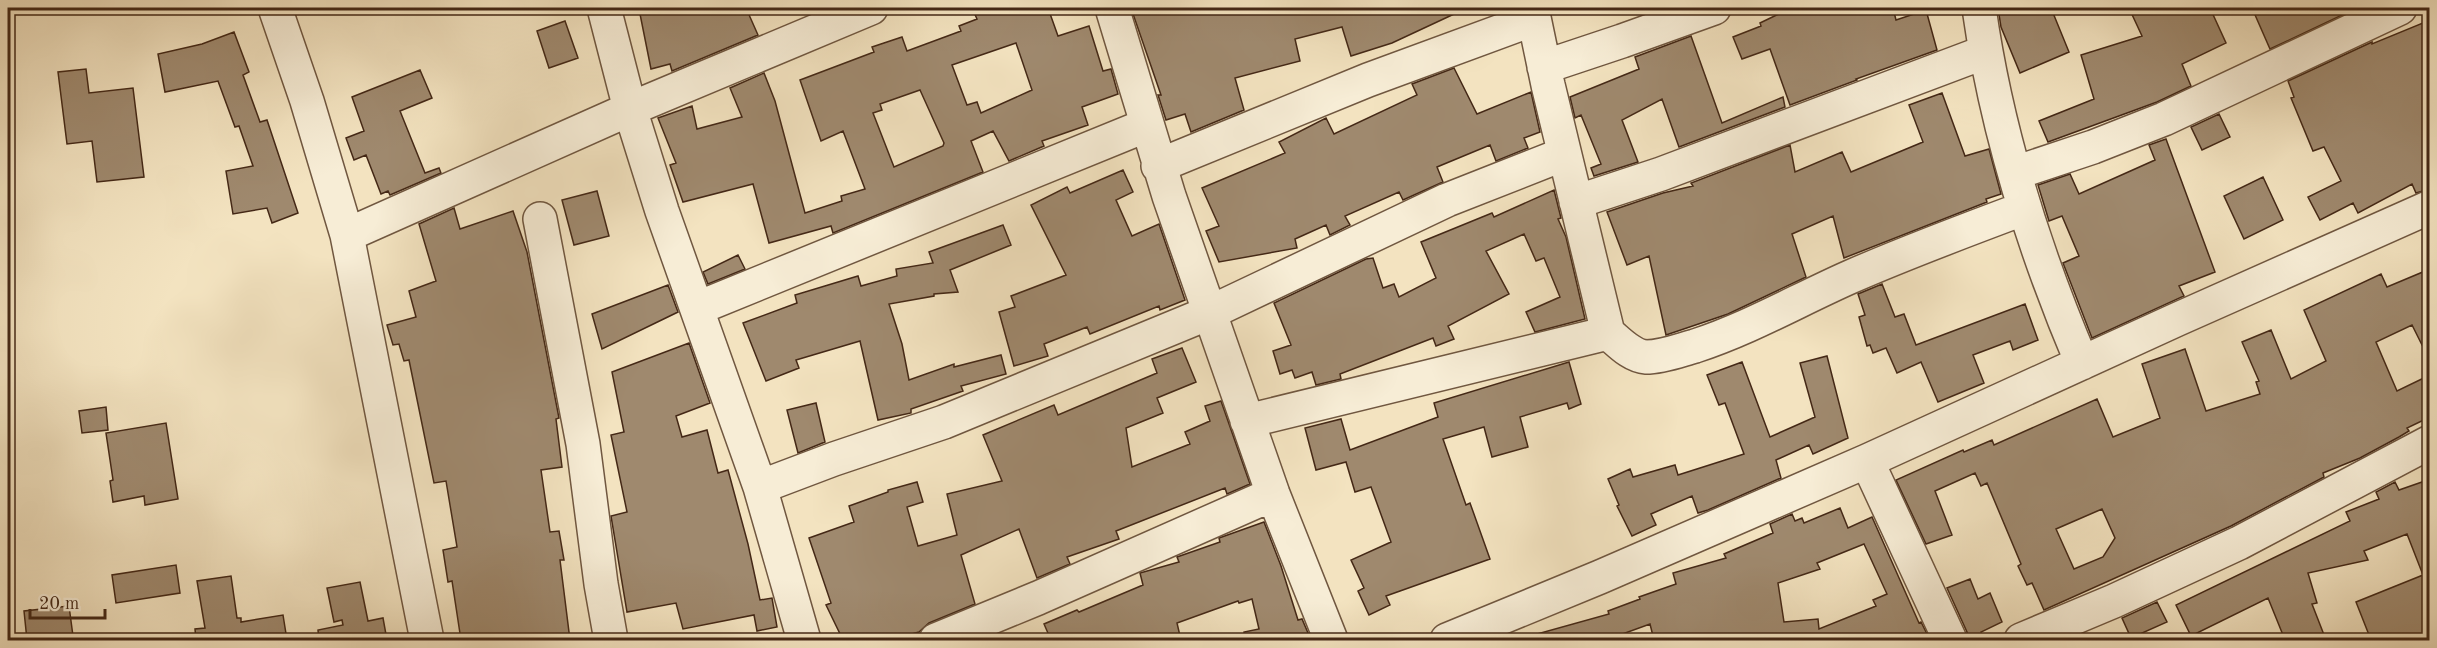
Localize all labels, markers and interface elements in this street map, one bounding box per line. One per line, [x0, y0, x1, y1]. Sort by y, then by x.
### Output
scale bar [30, 582, 105, 620]
text: 20 m [39, 595, 79, 613]

